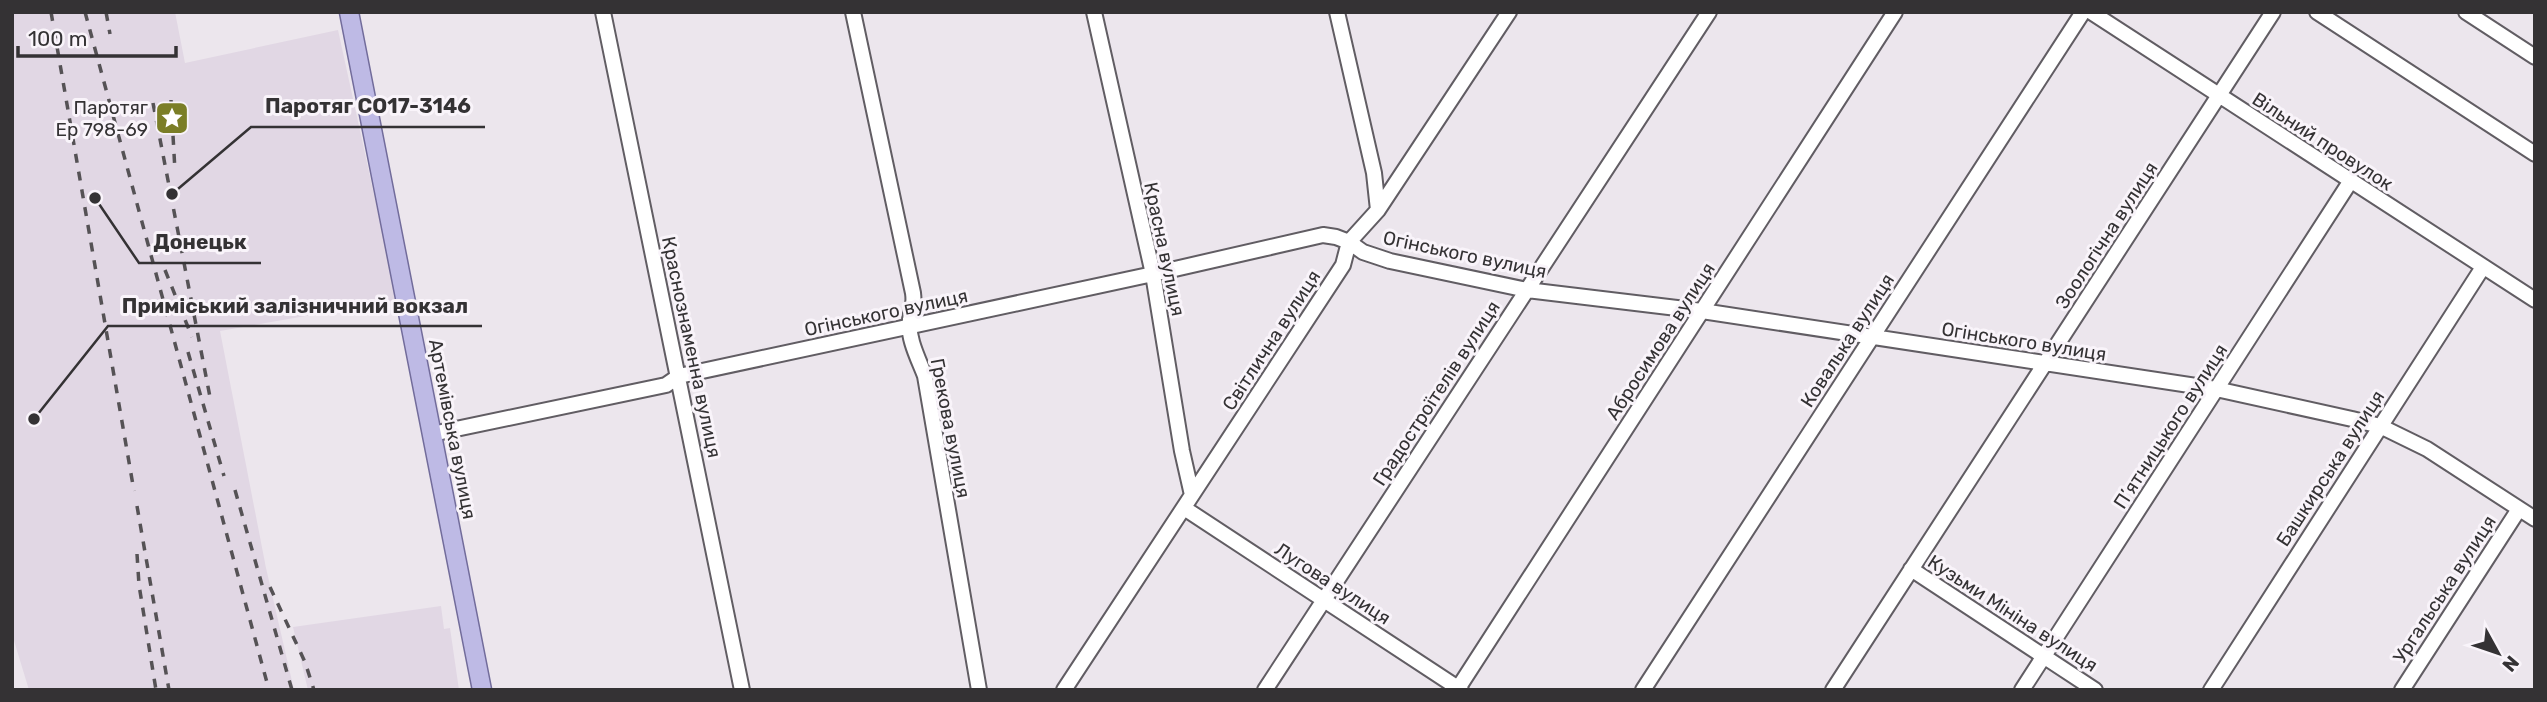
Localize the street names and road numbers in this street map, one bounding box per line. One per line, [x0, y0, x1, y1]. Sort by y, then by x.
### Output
street label: Вільний провулок [2248, 87, 2397, 196]
street label: Зоологічна вулиця [2050, 158, 2162, 313]
street label: Красна вулиця [1139, 180, 1190, 318]
street label: Огінського вулиця [1381, 226, 1549, 283]
street label: Краснознаменна вулиця [657, 234, 726, 460]
street label: Абросимова вулиця [1601, 258, 1720, 424]
street label: Світлична вулиця [1218, 266, 1325, 415]
street label: Ковалька вулиця [1796, 269, 1899, 411]
street label: Огінського вулиця [802, 284, 970, 341]
street label: Градостроїтелiв вулиця [1368, 296, 1505, 490]
street label: Огінського вулиця [1940, 317, 2108, 366]
street label: Артемівська вулиця [424, 337, 481, 521]
street label: П’ятницького вулиця [2109, 340, 2232, 513]
street label: Грекова вулиця [926, 356, 975, 500]
street label: Башкирська вулиця [2271, 386, 2389, 551]
street label: Ургальська вулиця [2388, 511, 2501, 667]
street label: Лугова вулиця [1270, 537, 1395, 629]
street label: Кузьми Мініна вулиця [1924, 550, 2102, 677]

